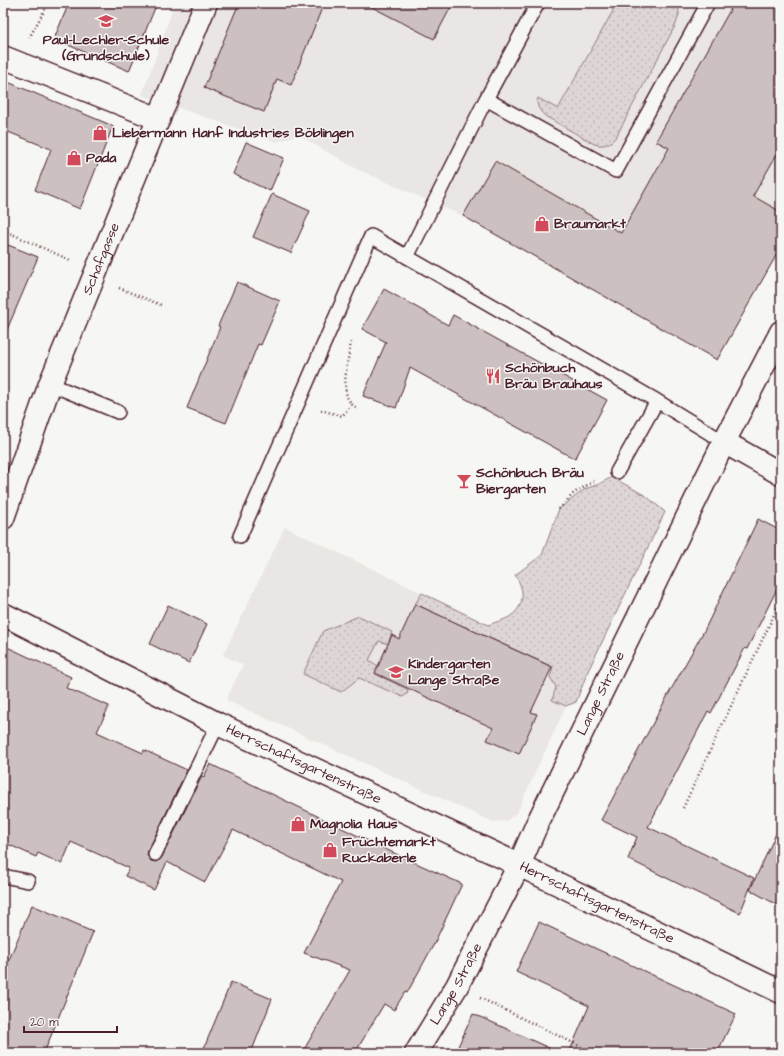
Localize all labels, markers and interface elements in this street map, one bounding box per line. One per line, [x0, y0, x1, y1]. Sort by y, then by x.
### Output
school or university icon: Paul-Lechler-Schule (Grundschule) [97, 12, 115, 30]
place label: Paul-Lechler-Schule (Grundschule) [43, 30, 170, 66]
place label: Liebermann Hanf Industries Böblingen [112, 123, 354, 144]
shop icon: Liebermann Hanf Industries Böblingen [91, 124, 109, 142]
place label: Pada [86, 148, 117, 168]
shop icon: Pada [65, 149, 83, 167]
place label: Braumarkt [554, 214, 626, 234]
shop icon: Braumarkt [533, 215, 551, 233]
street label: Schafgasse [77, 220, 125, 298]
place label: Schönbuch Bräu Brauhaus [504, 358, 603, 394]
restaurant icon: Schönbuch Bräu Brauhaus [484, 367, 502, 385]
place label: Schönbuch Bräu Biergarten [475, 463, 584, 500]
bar icon: Schönbuch Bräu Biergarten [455, 472, 473, 490]
street label: Lange Straße [572, 648, 630, 739]
place label: Kindergarten Lange Straße [408, 654, 500, 691]
school or university icon: Kindergarten Lange Straße [387, 663, 405, 681]
street label: Herrschaftsgartenstraße [222, 719, 385, 809]
place label: Magnolia Haus [310, 814, 398, 835]
shop icon: Magnolia Haus [289, 815, 307, 833]
place label: Früchtemarkt Ruckaberle [342, 832, 436, 868]
shop icon: Früchtemarkt Ruckaberle [321, 841, 339, 859]
street label: Herrschaftsgartenstraße [516, 857, 678, 949]
street label: Lange Straße [425, 939, 488, 1029]
scale bar [24, 1008, 117, 1034]
text: 20 m [30, 1014, 59, 1031]

